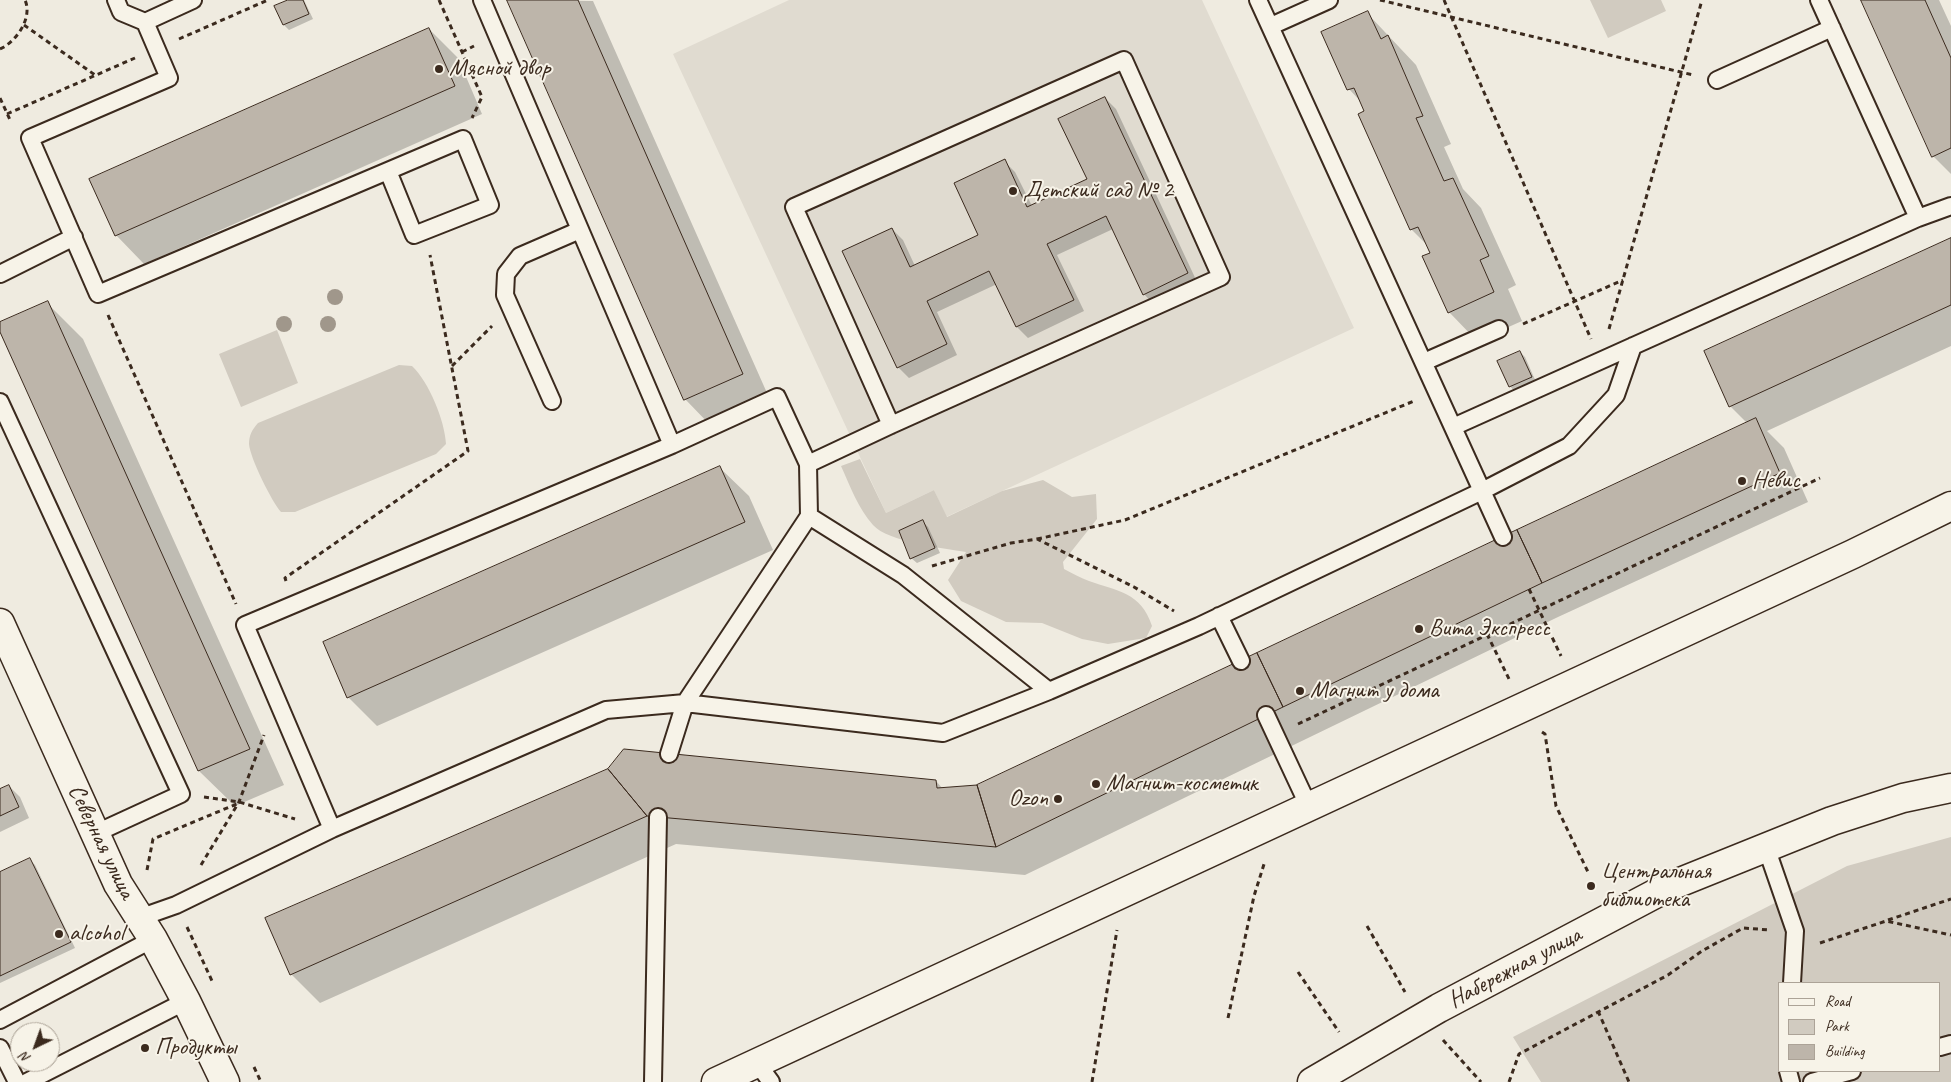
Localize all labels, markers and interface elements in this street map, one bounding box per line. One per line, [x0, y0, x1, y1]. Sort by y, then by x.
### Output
place label: Мясной двор [449, 55, 550, 83]
marker: Мясной двор [433, 63, 445, 75]
place label: Детский сад № 2 [1023, 177, 1173, 205]
marker: Детский сад № 2 [1007, 185, 1019, 197]
place label: Невис [1752, 467, 1800, 495]
marker: Невис [1736, 475, 1748, 487]
place label: Вита Экспресс [1429, 615, 1550, 643]
marker: Вита Экспресс [1413, 623, 1425, 635]
place label: Магнит у дома [1310, 677, 1439, 705]
marker: Магнит у дома [1294, 685, 1306, 697]
place label: Магнит-косметик [1106, 770, 1258, 798]
marker: Магнит-косметик [1090, 778, 1102, 790]
street label: Северная улица [61, 780, 141, 904]
place label: Ozon [1009, 785, 1048, 813]
marker: Ozon [1052, 793, 1064, 805]
place label: Центральная библиотека [1601, 858, 1711, 914]
marker: Центральная библиотека [1585, 880, 1597, 892]
place label: alcohol [69, 920, 124, 948]
street label: Набережная улица [1443, 921, 1587, 1015]
marker: alcohol [53, 928, 65, 940]
legend [1778, 982, 1941, 1072]
text: Road [1825, 992, 1850, 1011]
text: Park [1825, 1017, 1849, 1036]
north arrow [10, 1022, 60, 1072]
place label: Продукты [155, 1034, 237, 1062]
marker: Продукты [139, 1042, 151, 1054]
text: Building [1825, 1042, 1864, 1061]
text: N [16, 1049, 34, 1067]

